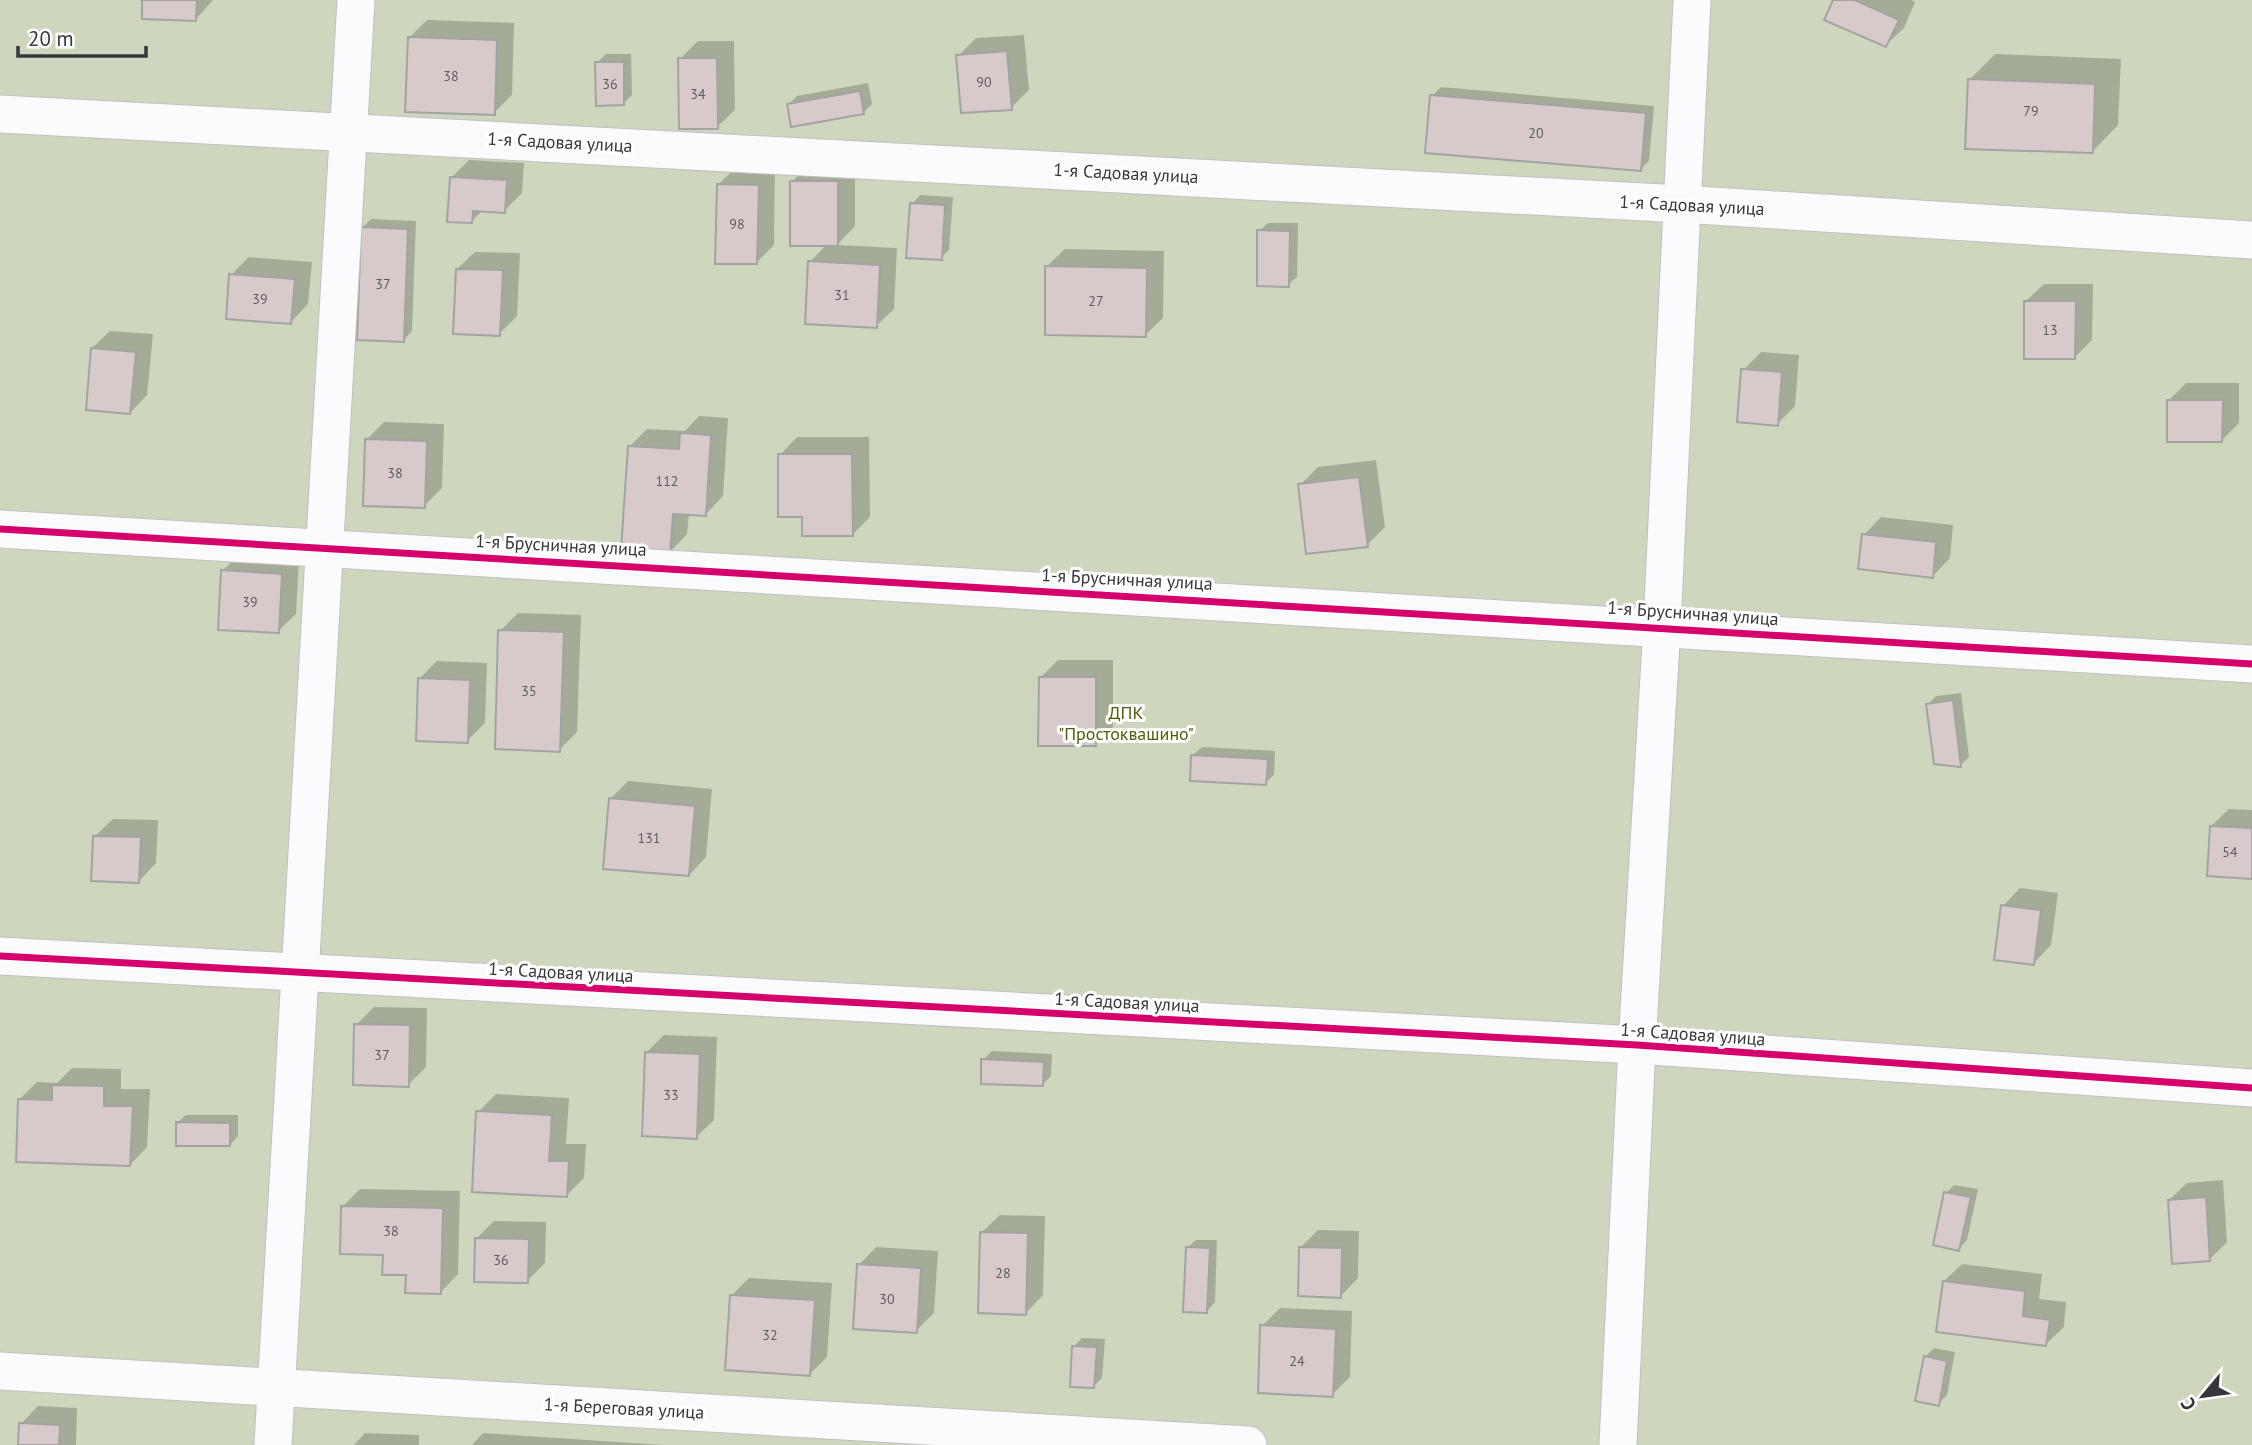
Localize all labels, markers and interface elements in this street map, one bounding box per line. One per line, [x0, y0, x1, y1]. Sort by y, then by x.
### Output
scale bar [18, 14, 145, 58]
text: 20 m [28, 25, 74, 52]
house number: 38 [443, 67, 459, 85]
house number: 90 [976, 73, 992, 91]
house number: 36 [602, 75, 618, 93]
house number: 34 [690, 85, 706, 103]
house number: 79 [2023, 102, 2039, 120]
house number: 20 [1528, 124, 1544, 142]
street label: 1-я Садовая улица [487, 127, 633, 157]
street label: 1-я Садовая улица [1053, 158, 1199, 188]
street label: 1-я Садовая улица [1619, 190, 1765, 220]
house number: 98 [729, 215, 745, 233]
house number: 37 [375, 275, 391, 293]
house number: 31 [834, 286, 850, 304]
house number: 39 [252, 290, 268, 308]
house number: 27 [1088, 292, 1104, 310]
house number: 13 [2042, 321, 2058, 339]
house number: 38 [387, 464, 403, 482]
house number: 112 [656, 472, 678, 490]
street label: 1-я Брусничная улица [475, 529, 647, 561]
street label: 1-я Брусничная улица [1041, 563, 1213, 595]
house number: 39 [242, 593, 258, 611]
street label: 1-я Брусничная улица [1607, 596, 1779, 630]
house number: 35 [521, 682, 537, 700]
park label: ДПК "Простоквашино" [1058, 701, 1194, 745]
house number: 131 [638, 829, 660, 847]
house number: 54 [2222, 843, 2238, 861]
street label: 1-я Садовая улица [488, 957, 634, 987]
street label: 1-я Садовая улица [1054, 987, 1200, 1017]
street label: 1-я Садовая улица [1620, 1017, 1766, 1051]
house number: 37 [374, 1046, 390, 1064]
house number: 33 [663, 1086, 679, 1104]
house number: 38 [383, 1222, 399, 1240]
house number: 36 [493, 1251, 509, 1269]
house number: 28 [995, 1264, 1011, 1282]
house number: 30 [879, 1290, 895, 1308]
house number: 32 [762, 1326, 778, 1344]
house number: 24 [1289, 1352, 1305, 1370]
north arrow [2168, 1361, 2238, 1431]
street label: 1-я Береговая улица [543, 1392, 705, 1424]
text: С [2175, 1393, 2201, 1415]

